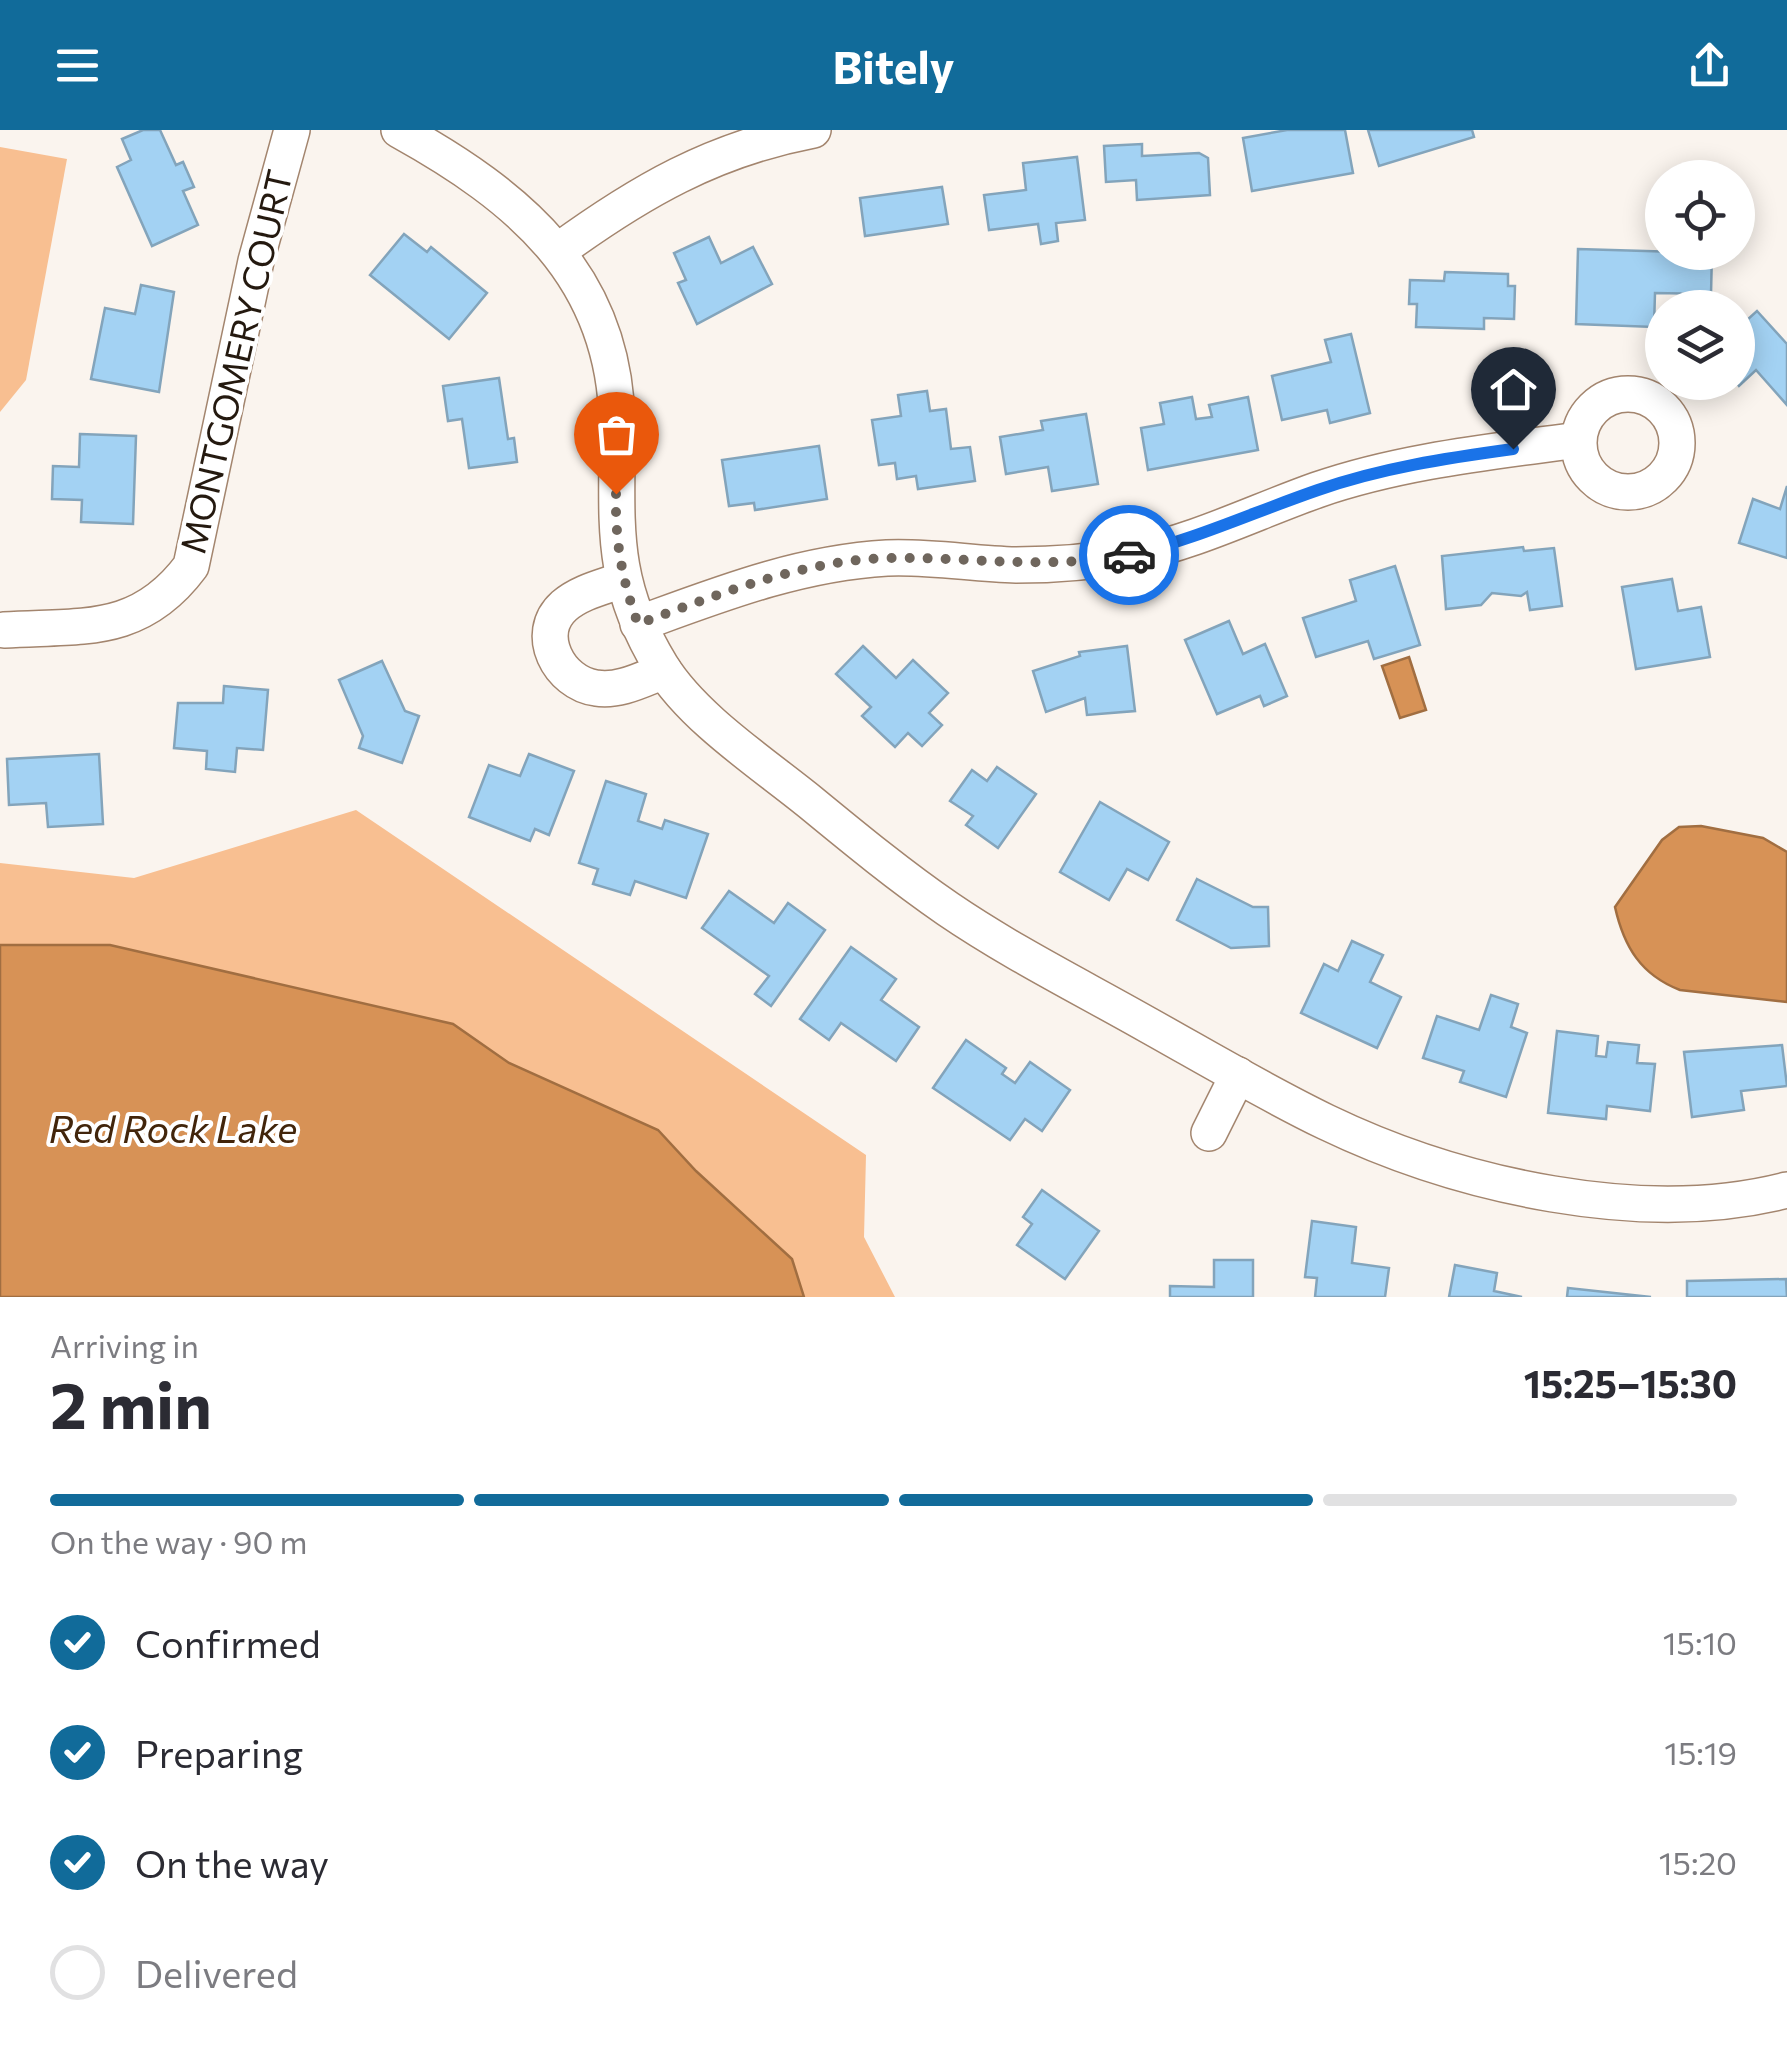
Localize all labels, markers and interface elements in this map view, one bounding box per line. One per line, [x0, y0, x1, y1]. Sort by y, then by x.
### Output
icon: menu [50, 38, 105, 93]
text: Bitely [833, 38, 954, 93]
icon: share [1682, 38, 1737, 93]
map controls [1645, 160, 1755, 400]
button: locate [1645, 160, 1755, 270]
street label: MONTGOMERY COURT [169, 165, 300, 557]
button: layers [1645, 290, 1755, 400]
pin [1471, 347, 1556, 450]
icon: home [1486, 362, 1541, 417]
pin [574, 392, 659, 495]
icon: bag [589, 407, 644, 462]
courier [1079, 505, 1179, 605]
icon: car [1102, 528, 1157, 583]
water label: Red Rock Lake [49, 1104, 297, 1151]
text: Arriving in [50, 1325, 199, 1365]
text: 15:25–15:30 [1524, 1359, 1737, 1406]
text: 2 min [50, 1363, 212, 1442]
text: On the way · 90 m [50, 1521, 307, 1561]
icon: check [50, 1615, 105, 1670]
text: Confirmed [135, 1619, 321, 1666]
text: 15:10 [1663, 1622, 1737, 1662]
icon: check [50, 1725, 105, 1780]
text: Preparing [135, 1729, 303, 1776]
text: 15:19 [1664, 1732, 1737, 1772]
icon: check [50, 1835, 105, 1890]
text: On the way [135, 1839, 329, 1886]
text: 15:20 [1659, 1842, 1737, 1882]
text: Delivered [135, 1949, 298, 1996]

